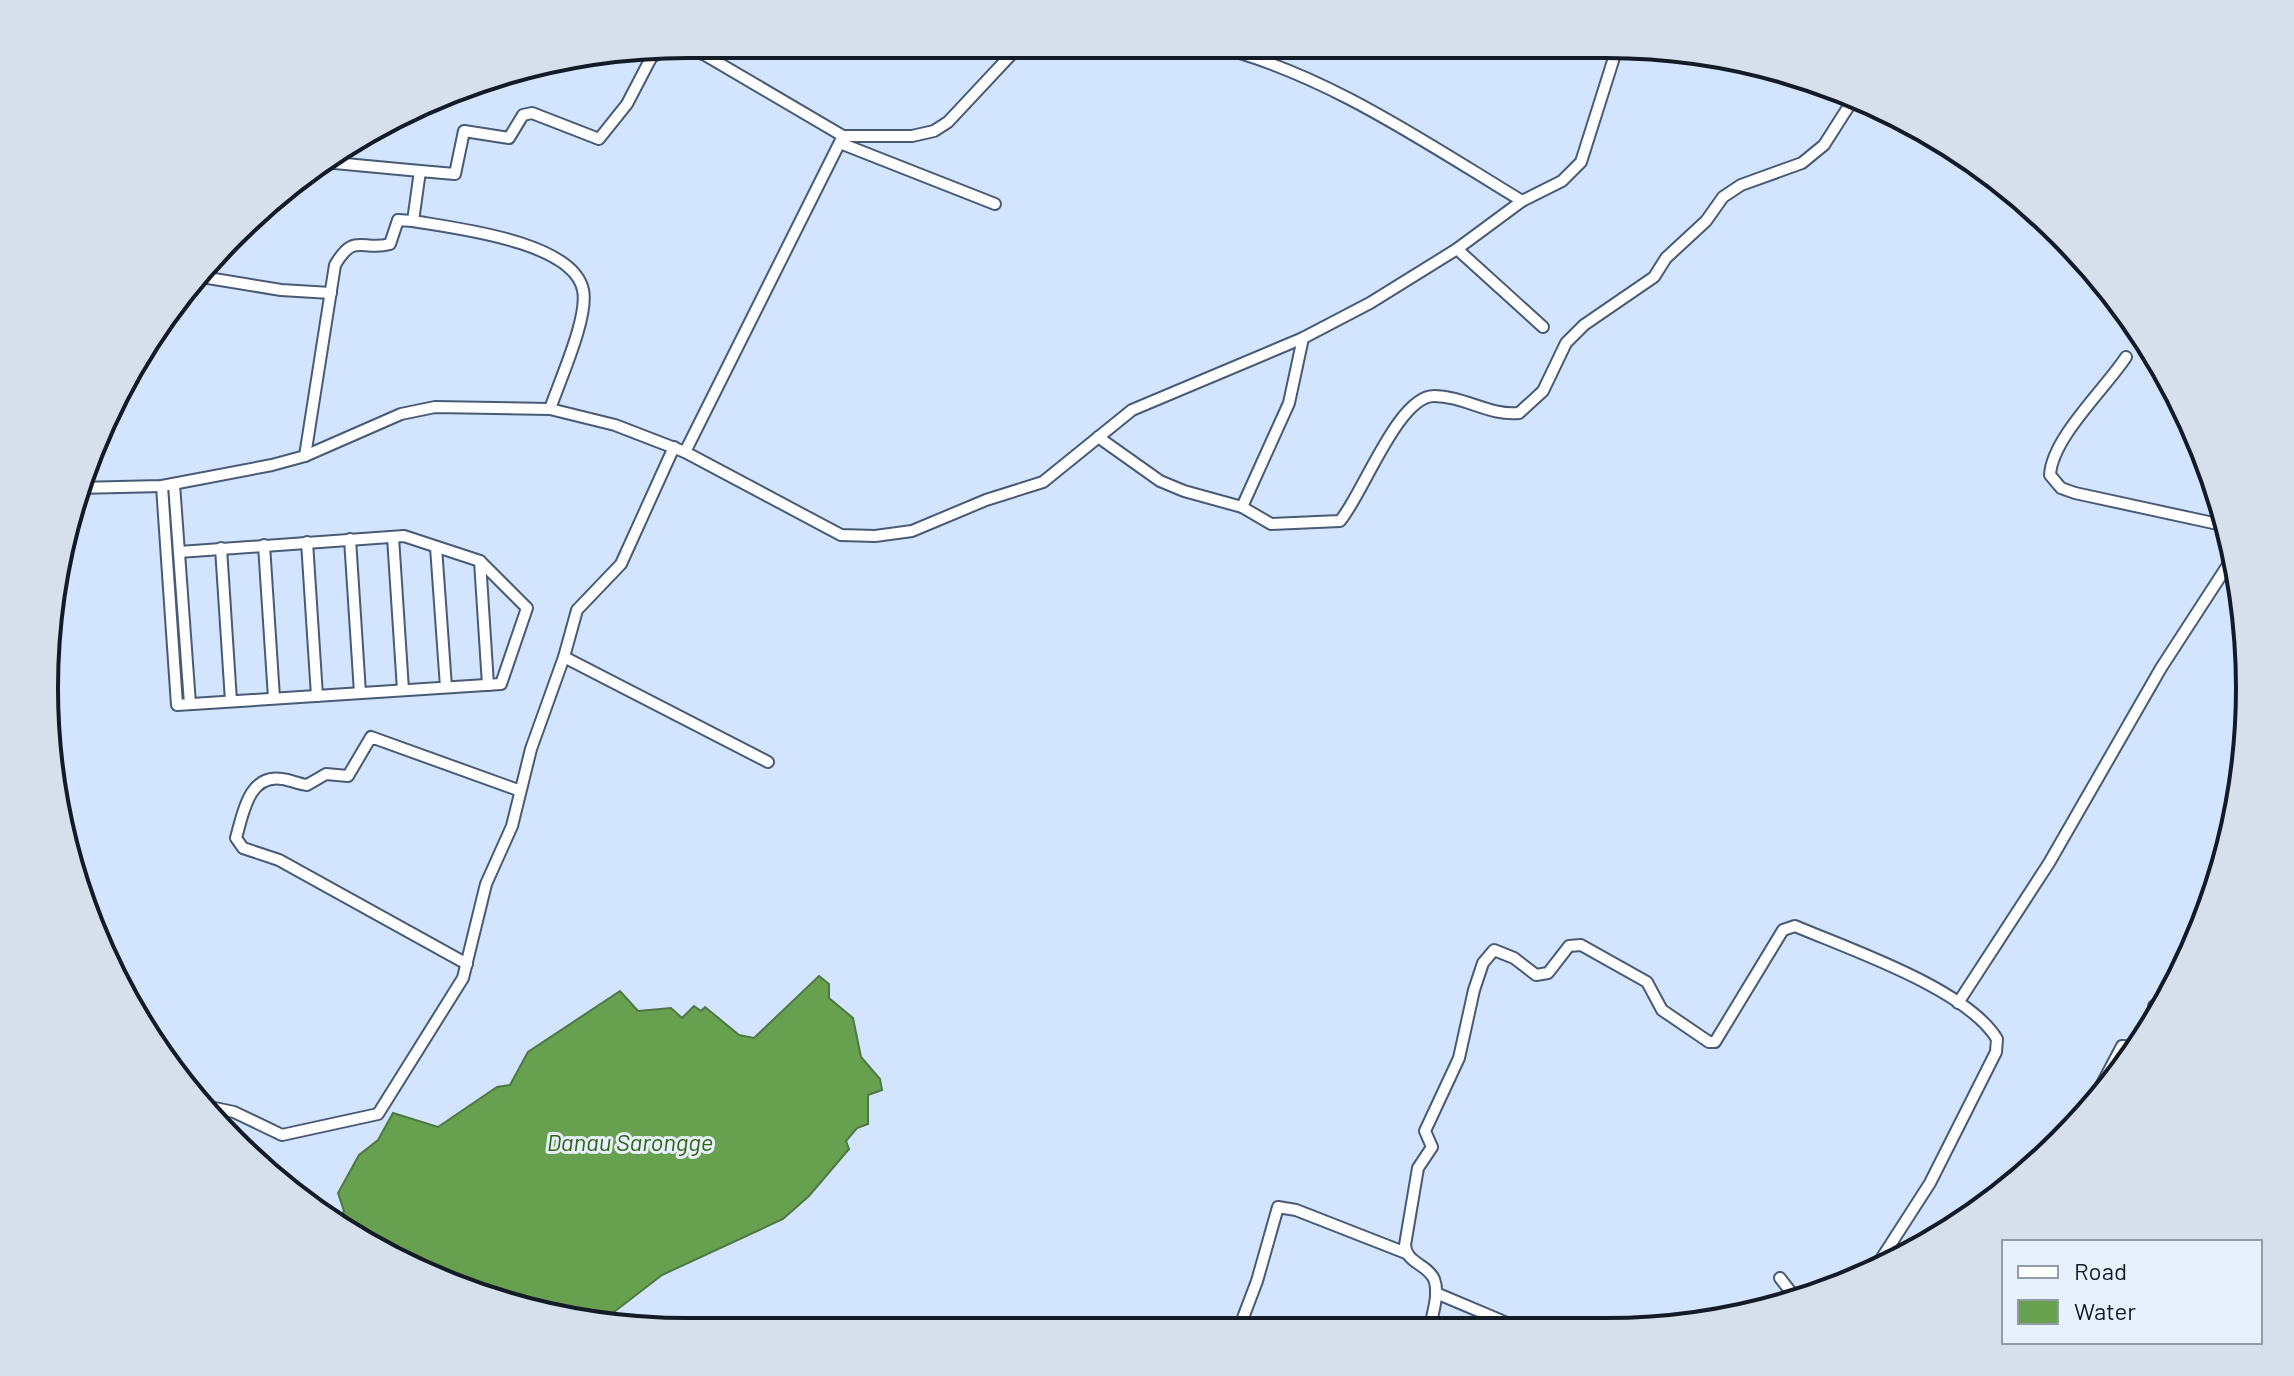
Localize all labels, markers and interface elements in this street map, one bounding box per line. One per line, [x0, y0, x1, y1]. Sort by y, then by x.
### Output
water label: Danau Sarongge [547, 1127, 713, 1156]
legend [2002, 1240, 2262, 1344]
text: Road [2074, 1256, 2127, 1285]
text: Water [2074, 1296, 2136, 1325]

